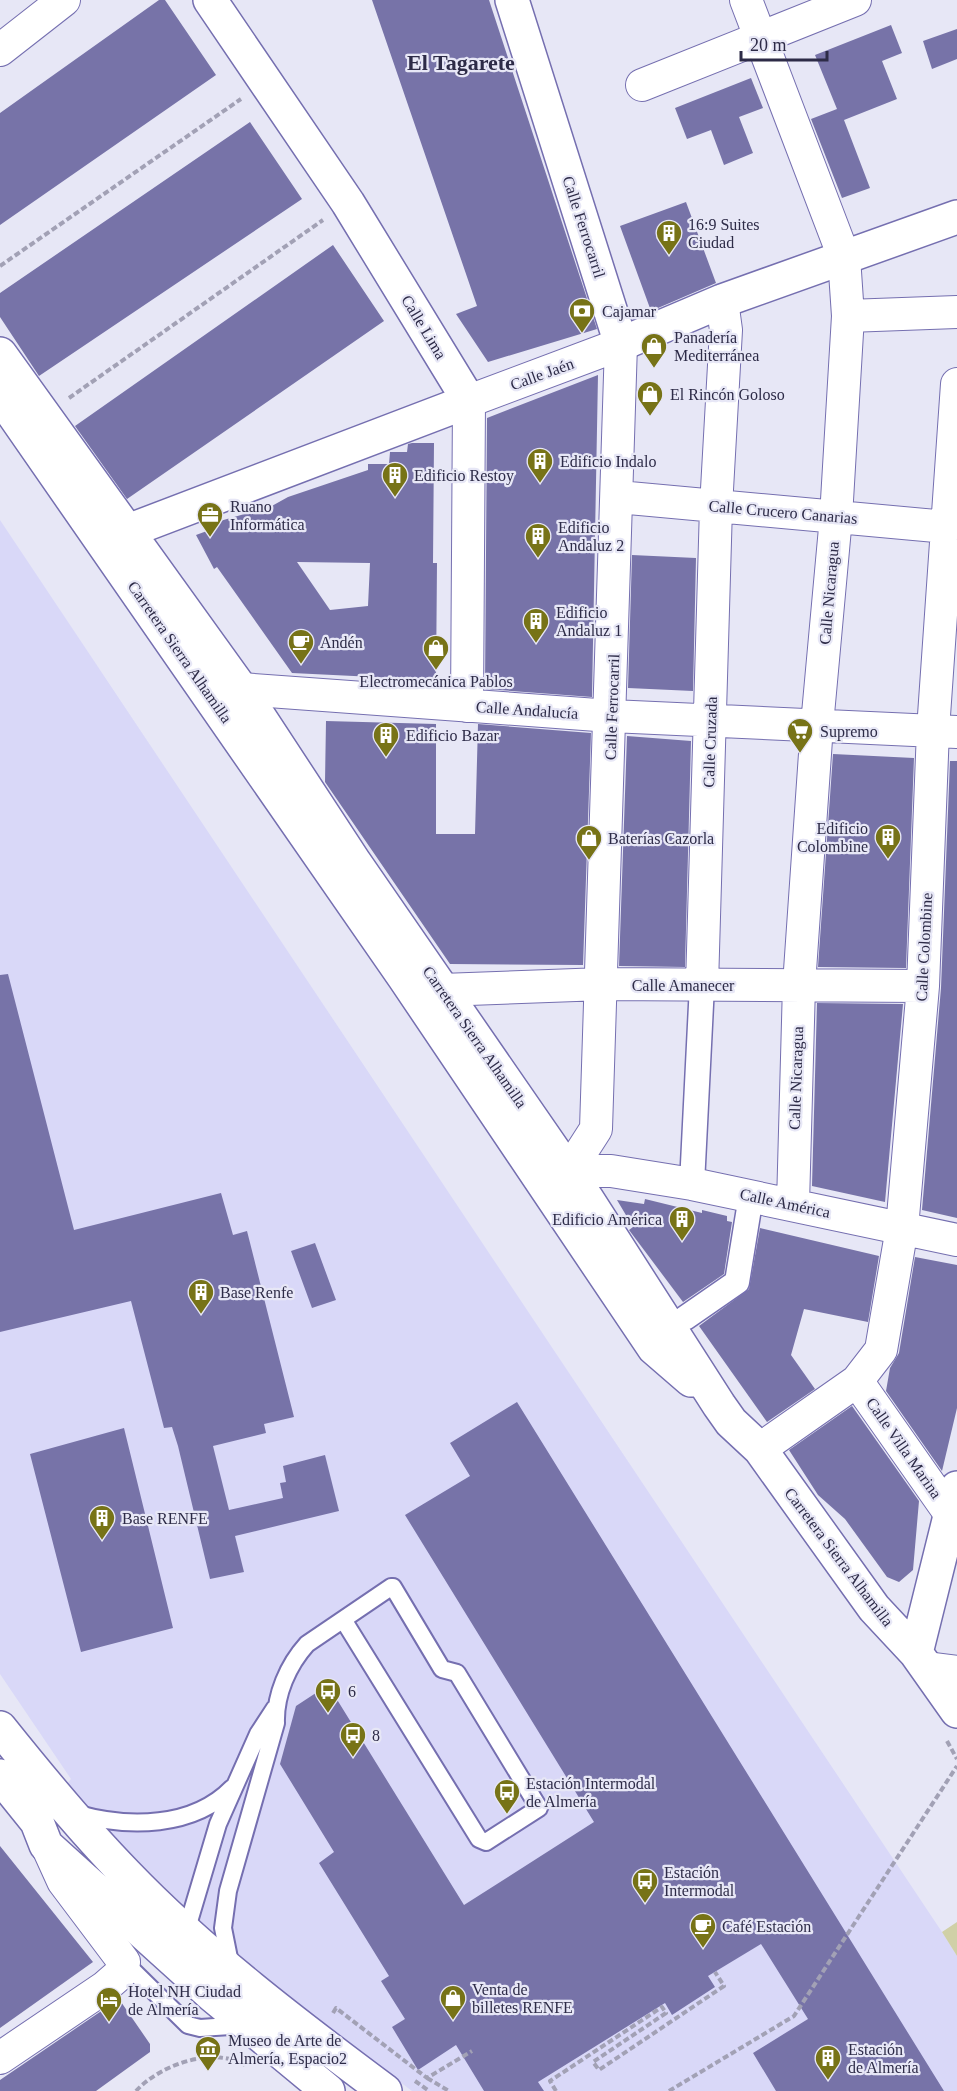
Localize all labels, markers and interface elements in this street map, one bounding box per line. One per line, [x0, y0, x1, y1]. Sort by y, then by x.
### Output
scale bar [741, 24, 826, 62]
text: 20 m [750, 35, 787, 55]
district label: El Tagarete [407, 50, 515, 75]
street label: Calle Ferrocarril [560, 174, 609, 281]
place label: 16:9 Suites Ciudad [688, 216, 760, 251]
building icon: 16:9 Suites Ciudad [654, 218, 684, 256]
street label: Calle Lima [398, 292, 450, 362]
bank icon: Cajamar [567, 296, 597, 334]
place label: Cajamar [602, 303, 657, 321]
place label: Panadería Mediterránea [674, 329, 759, 364]
shop icon: Panadería Mediterránea [639, 331, 669, 369]
street label: Calle Jaén [508, 355, 576, 393]
shop icon: El Rincón Goloso [635, 379, 665, 417]
place label: El Rincón Goloso [670, 386, 785, 403]
building icon: Edificio Indalo [525, 446, 555, 484]
place label: Edificio Indalo [560, 453, 656, 470]
building icon: Edificio Restoy [380, 460, 410, 498]
place label: Edificio Restoy [414, 467, 514, 485]
street label: Calle Crucero Canarias [708, 497, 858, 527]
place label: Ruano Informática [230, 498, 305, 533]
office icon: Ruano Informática [195, 500, 225, 538]
place label: Edificio Andaluz 2 [558, 519, 624, 554]
building icon: Edificio Andaluz 2 [523, 521, 553, 559]
street label: Calle Nicaragua [816, 541, 843, 645]
street label: Carretera Sierra Alhamilla [125, 578, 235, 726]
place label: Edificio Andaluz 1 [556, 604, 622, 639]
building icon: Edificio Andaluz 1 [521, 606, 551, 644]
cafe icon: Andén [286, 627, 316, 665]
shop icon: Electromecánica Pablos [421, 633, 451, 671]
place label: Andén [320, 634, 363, 651]
street label: Calle Ferrocarril [602, 653, 622, 760]
place label: Electromecánica Pablos [359, 673, 513, 690]
street label: Calle Cruzada [700, 696, 720, 788]
street label: Calle Andalucía [475, 698, 579, 722]
supermarket icon: Supremo [785, 716, 815, 754]
building icon: Edificio Bazar [371, 720, 401, 758]
place label: Supremo [820, 723, 878, 741]
place label: Edificio Bazar [406, 727, 500, 744]
place label: Edificio Colombine [797, 820, 868, 855]
building icon: Edificio Colombine [873, 822, 903, 860]
shop icon: Baterías Cazorla [574, 823, 604, 861]
place label: Baterías Cazorla [608, 830, 714, 847]
street label: Calle Colombine [913, 892, 935, 1002]
street label: Carretera Sierra Alhamilla [420, 963, 530, 1111]
street label: Calle Amanecer [632, 977, 735, 994]
street label: Calle Nicaragua [786, 1026, 807, 1130]
street label: Calle América [738, 1185, 832, 1221]
building icon: Edificio América [667, 1204, 697, 1242]
place label: Edificio América [552, 1211, 662, 1228]
building icon: Base Renfe [186, 1277, 216, 1315]
place label: Base Renfe [220, 1284, 293, 1301]
street label: Calle Villa Marina [863, 1395, 945, 1501]
street label: Carretera Sierra Alhamilla [781, 1484, 897, 1630]
building icon: Base RENFE [87, 1503, 117, 1541]
place label: Base RENFE [122, 1510, 208, 1527]
bus stop icon: 6 [313, 1676, 343, 1714]
place label: 6 [348, 1683, 356, 1700]
bus stop icon: 8 [338, 1720, 368, 1758]
place label: 8 [372, 1727, 380, 1744]
place label: Estación Intermodal de Almería [526, 1775, 656, 1810]
bus stop icon: Estación Intermodal de Almería [492, 1777, 522, 1815]
place label: Estación Intermodal [664, 1864, 735, 1899]
bus stop icon: Estación Intermodal [630, 1866, 660, 1904]
cafe icon: Café Estación [688, 1911, 718, 1949]
place label: Café Estación [722, 1918, 811, 1935]
place label: Venta de billetes RENFE [472, 1981, 573, 2016]
place label: Hotel NH Ciudad de Almería [128, 1983, 241, 2018]
shop icon: Venta de billetes RENFE [438, 1983, 468, 2021]
hotel icon: Hotel NH Ciudad de Almería [94, 1985, 124, 2023]
place label: Museo de Arte de Almería, Espacio2 [228, 2032, 347, 2068]
museum icon: Museo de Arte de Almería, Espacio2 [193, 2034, 223, 2072]
place label: Estación de Almería [848, 2041, 919, 2076]
building icon: Estación de Almería [813, 2043, 843, 2081]

